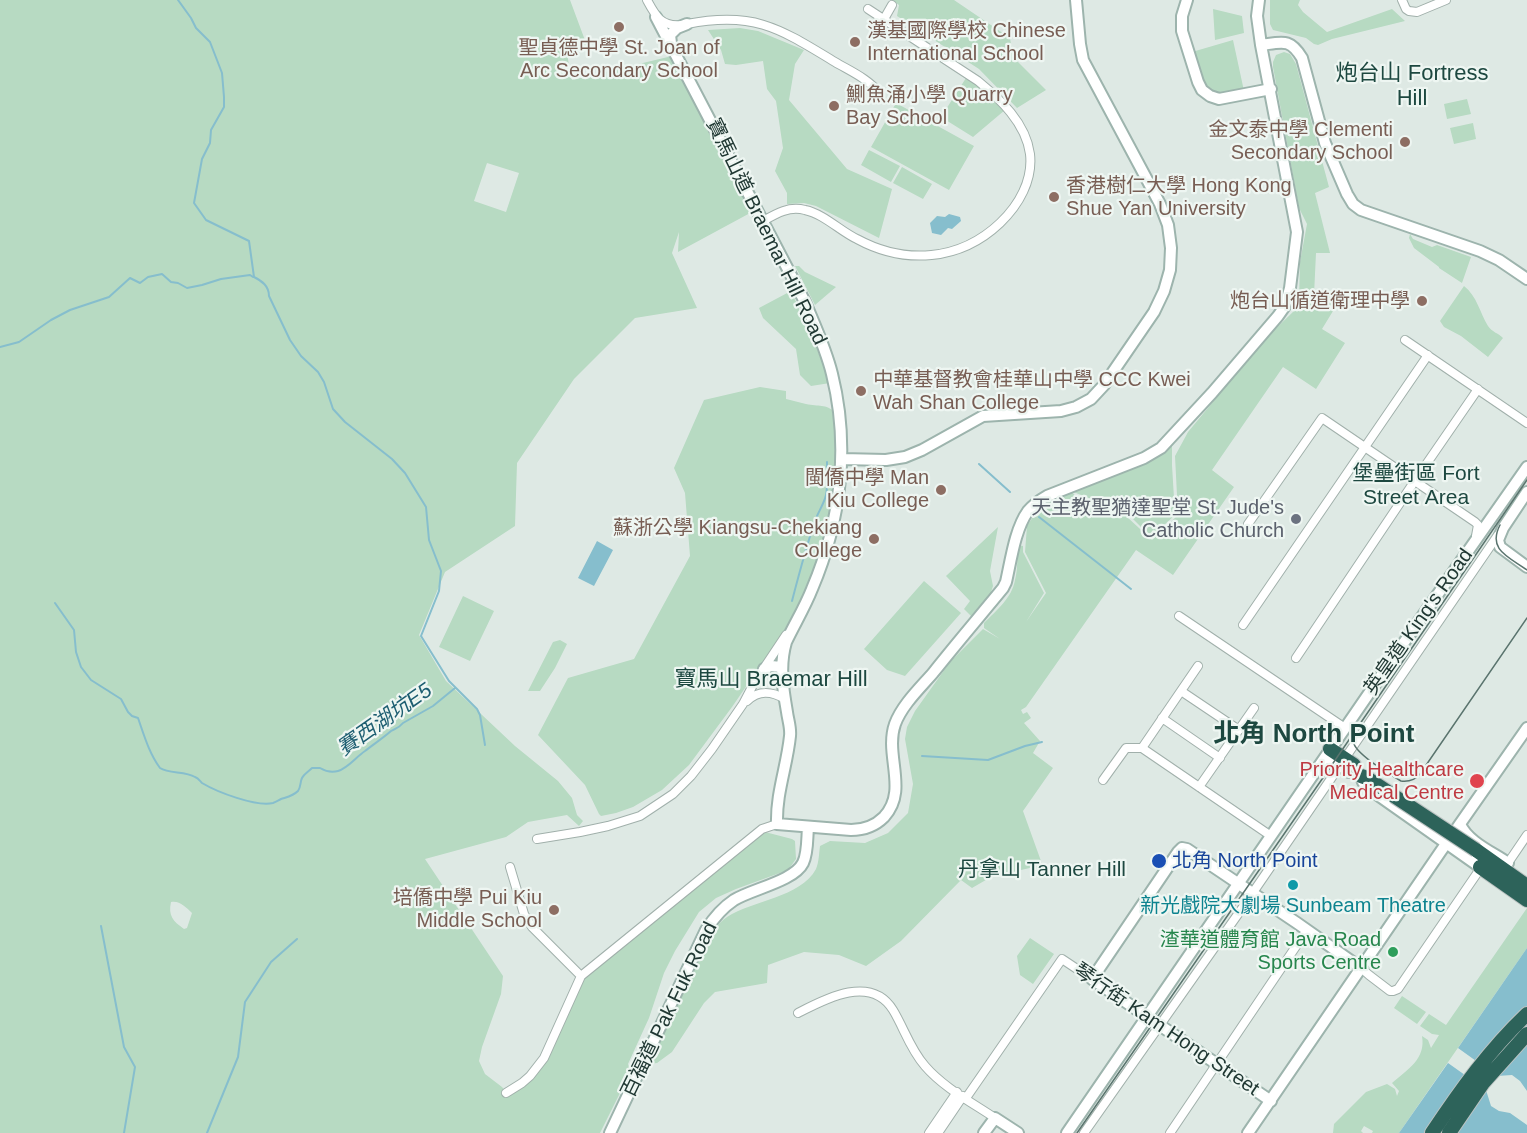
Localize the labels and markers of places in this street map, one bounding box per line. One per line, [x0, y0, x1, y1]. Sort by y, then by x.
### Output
place label: 漢基國際學校 Chinese International School [867, 19, 1066, 66]
marker: 聖貞德中學 St. Joan of Arc Secondary School [612, 20, 626, 34]
marker: 漢基國際學校 Chinese International School [848, 35, 862, 49]
place label: 聖貞德中學 St. Joan of Arc Secondary School [518, 36, 720, 83]
place label: 鰂魚涌小學 Quarry Bay School [846, 83, 1013, 130]
marker: 鰂魚涌小學 Quarry Bay School [827, 99, 841, 113]
place label: 金文泰中學 Clementi Secondary School [1209, 118, 1393, 165]
marker: 金文泰中學 Clementi Secondary School [1398, 135, 1412, 149]
place label: 香港樹仁大學 Hong Kong Shue Yan University [1066, 174, 1292, 221]
marker: 香港樹仁大學 Hong Kong Shue Yan University [1047, 190, 1061, 204]
place label: 炮台山循道衛理中學 [1230, 289, 1410, 313]
marker: 炮台山循道衛理中學 [1415, 294, 1429, 308]
place label: 中華基督教會桂華山中學 CCC Kwei Wah Shan College [873, 368, 1191, 415]
marker: 中華基督教會桂華山中學 CCC Kwei Wah Shan College [854, 384, 868, 398]
place label: 閩僑中學 Man Kiu College [805, 466, 929, 513]
marker: 閩僑中學 Man Kiu College [934, 483, 948, 497]
place label: 天主教聖猶達聖堂 St. Jude's Catholic Church [1031, 496, 1284, 543]
marker: 天主教聖猶達聖堂 St. Jude's Catholic Church [1289, 512, 1303, 526]
place label: 蘇浙公學 Kiangsu-Chekiang College [613, 516, 862, 563]
marker: 蘇浙公學 Kiangsu-Chekiang College [867, 532, 881, 546]
place label: Priority Healthcare Medical Centre [1299, 758, 1464, 805]
marker: Priority Healthcare Medical Centre [1468, 772, 1486, 790]
place label: 北角 North Point [1172, 849, 1318, 873]
marker: 北角 North Point [1150, 852, 1168, 870]
marker: 新光戲院大劇場 Sunbeam Theatre [1286, 878, 1300, 892]
place label: 培僑中學 Pui Kiu Middle School [393, 886, 542, 933]
place label: 新光戲院大劇場 Sunbeam Theatre [1140, 894, 1446, 918]
marker: 培僑中學 Pui Kiu Middle School [547, 903, 561, 917]
place label: 渣華道體育館 Java Road Sports Centre [1160, 928, 1381, 975]
marker: 渣華道體育館 Java Road Sports Centre [1386, 945, 1400, 959]

